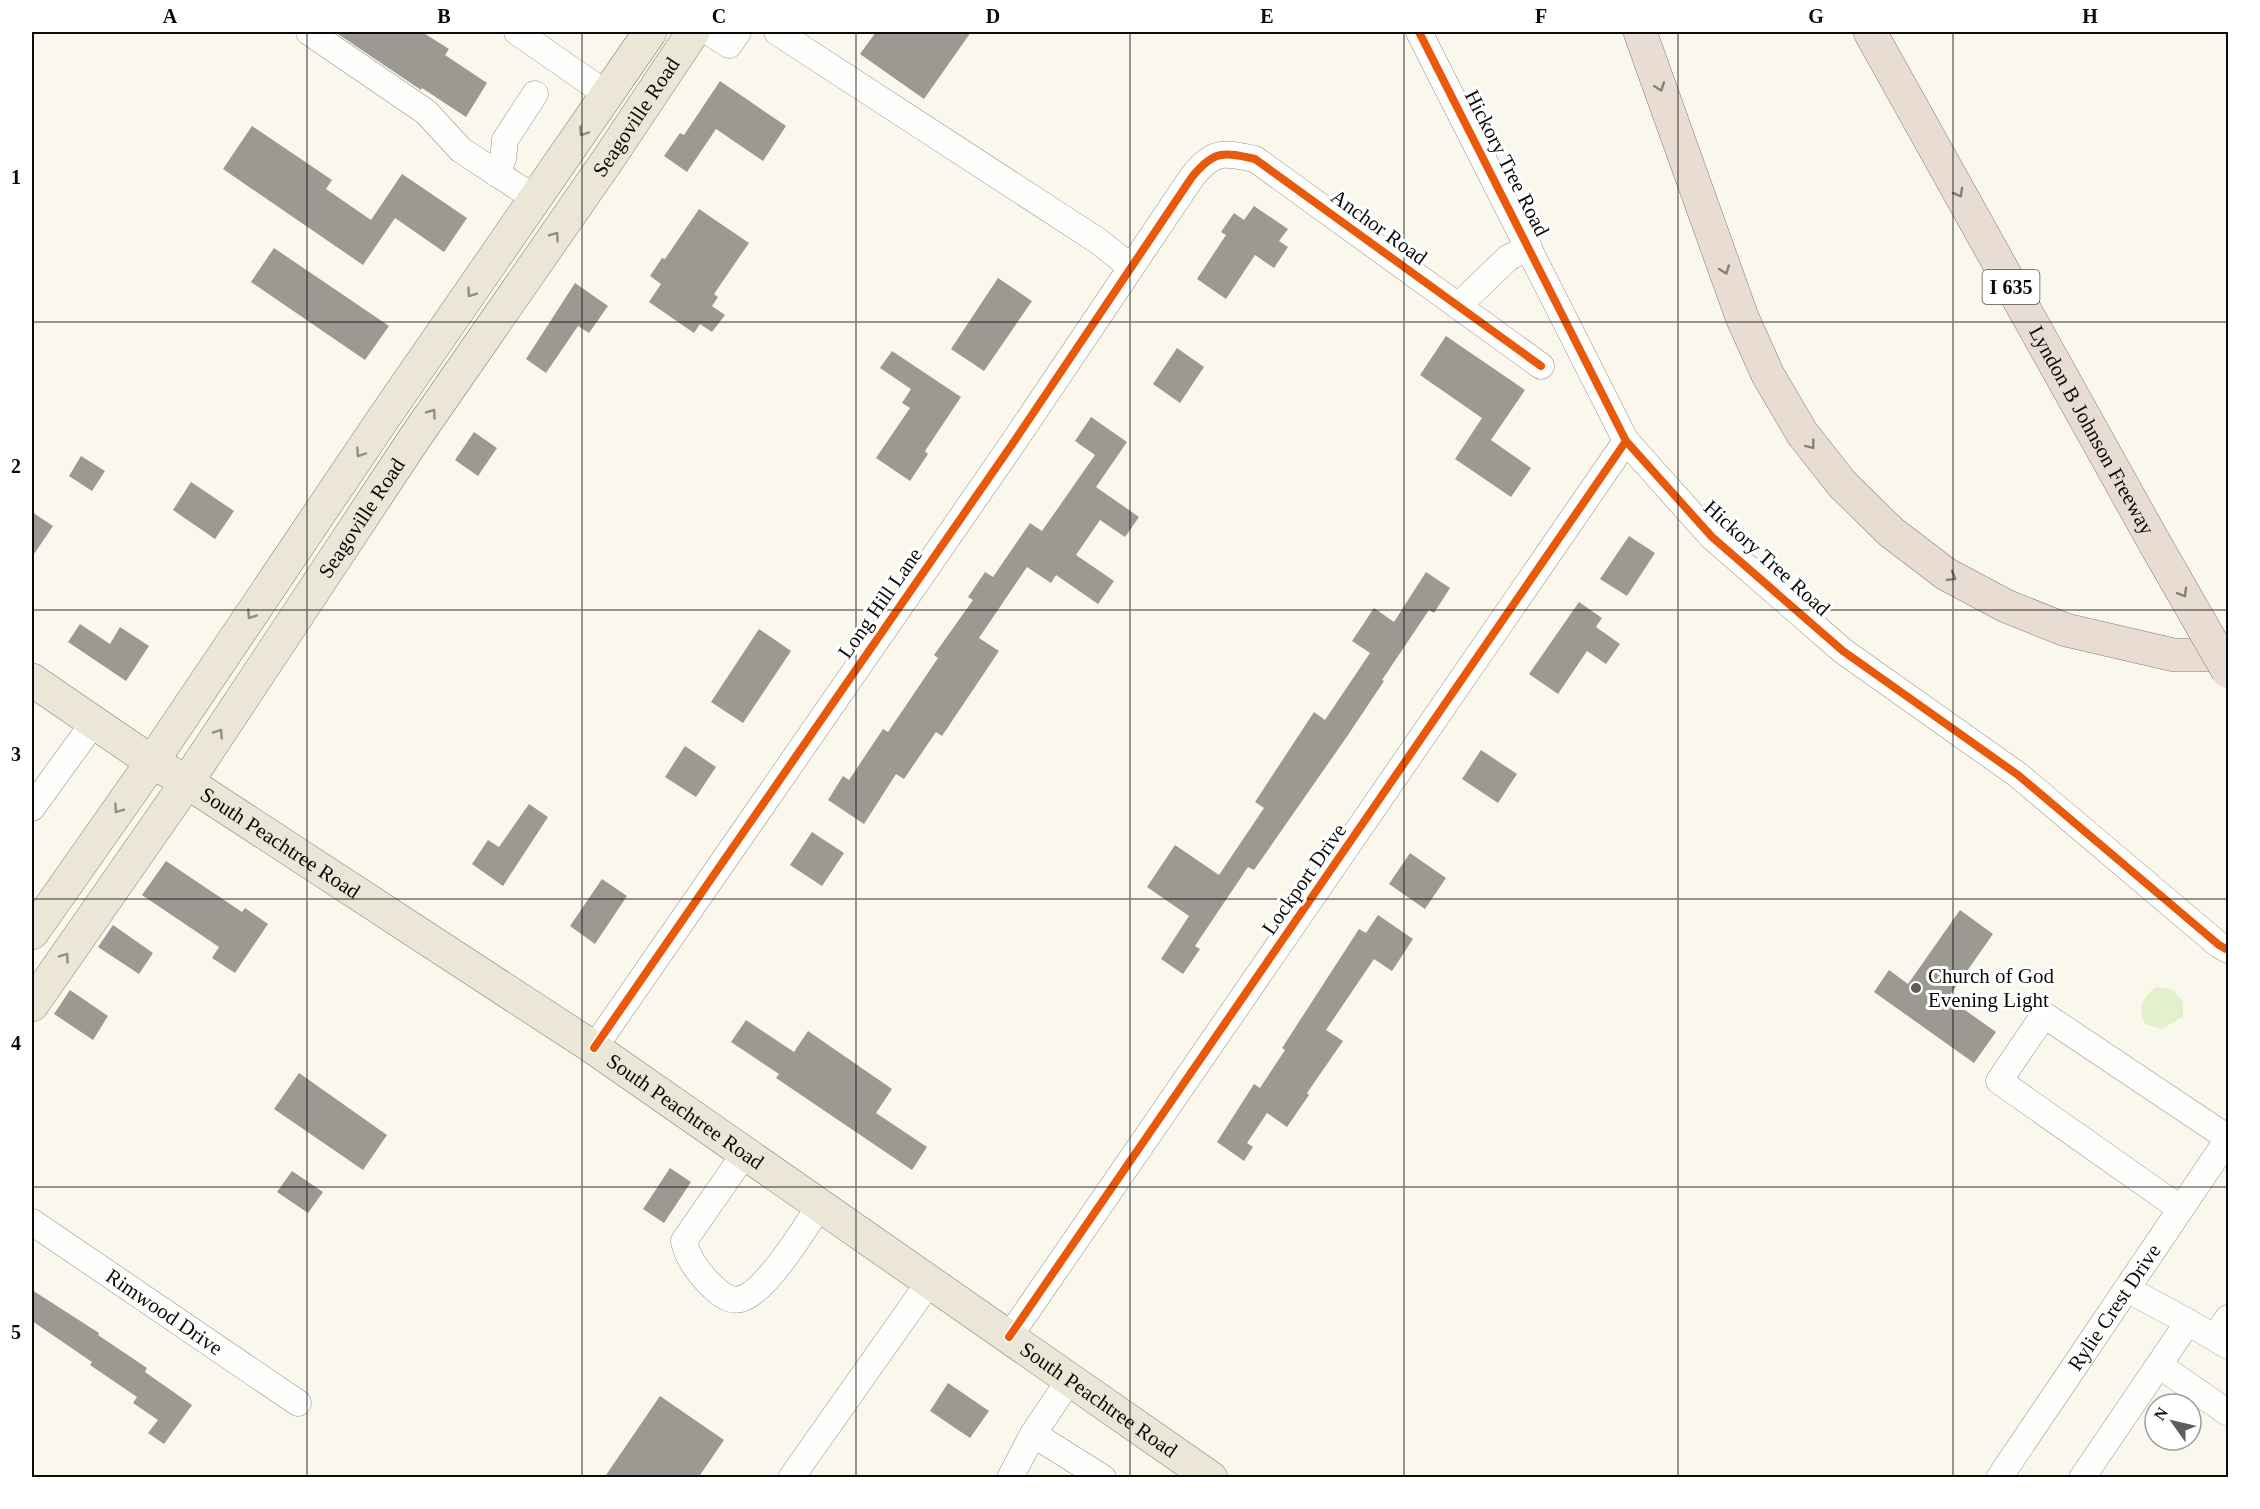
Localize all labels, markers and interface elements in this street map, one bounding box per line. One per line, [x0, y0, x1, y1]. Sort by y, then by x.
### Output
text: A [163, 5, 178, 27]
text: B [437, 5, 451, 27]
text: C [712, 5, 726, 27]
text: D [986, 5, 1000, 27]
text: E [1260, 5, 1274, 27]
text: F [1535, 5, 1547, 27]
text: G [1808, 5, 1824, 27]
text: H [2082, 5, 2098, 27]
street label: Seagoville Road [588, 53, 685, 181]
one-way arrow [1653, 81, 1666, 92]
street label: Hickory Tree Road [1460, 86, 1554, 241]
one-way arrow [579, 126, 590, 137]
text: 1 [11, 166, 21, 188]
street label: Anchor Road [1326, 184, 1432, 270]
one-way arrow [1952, 187, 1963, 198]
one-way arrow [548, 231, 559, 242]
one-way arrow [1718, 264, 1731, 275]
road number: I 635 [1982, 270, 2040, 304]
one-way arrow [467, 286, 478, 297]
street label: Lyndon B Johnson Freeway [2024, 322, 2160, 539]
one-way arrow [425, 409, 436, 420]
one-way arrow [1803, 438, 1814, 449]
one-way arrow [356, 447, 368, 457]
street label: Seagoville Road [313, 453, 410, 582]
text: 2 [11, 455, 21, 477]
street label: Hickory Tree Road [1699, 495, 1835, 621]
street label: Long Hill Lane [833, 543, 927, 663]
one-way arrow [1946, 570, 1956, 581]
one-way arrow [2176, 586, 2188, 597]
one-way arrow [248, 608, 259, 619]
one-way arrow [212, 729, 223, 740]
text: 3 [11, 743, 21, 765]
street label: South Peachtree Road [196, 782, 365, 904]
one-way arrow [115, 803, 126, 814]
street label: Lockport Drive [1257, 819, 1351, 939]
one-way arrow [58, 952, 69, 963]
place label: Church of God Evening Light [1928, 964, 2054, 1012]
marker: Church of God Evening Light [1909, 981, 1923, 995]
text: 4 [11, 1032, 21, 1054]
street label: South Peachtree Road [602, 1049, 769, 1175]
street label: Rylie Crest Drive [2063, 1240, 2166, 1375]
street label: Rimwood Drive [101, 1264, 227, 1360]
text: 5 [11, 1321, 21, 1343]
street label: South Peachtree Road [1016, 1337, 1182, 1463]
north arrow [2143, 1392, 2203, 1452]
text: N [2151, 1404, 2172, 1423]

